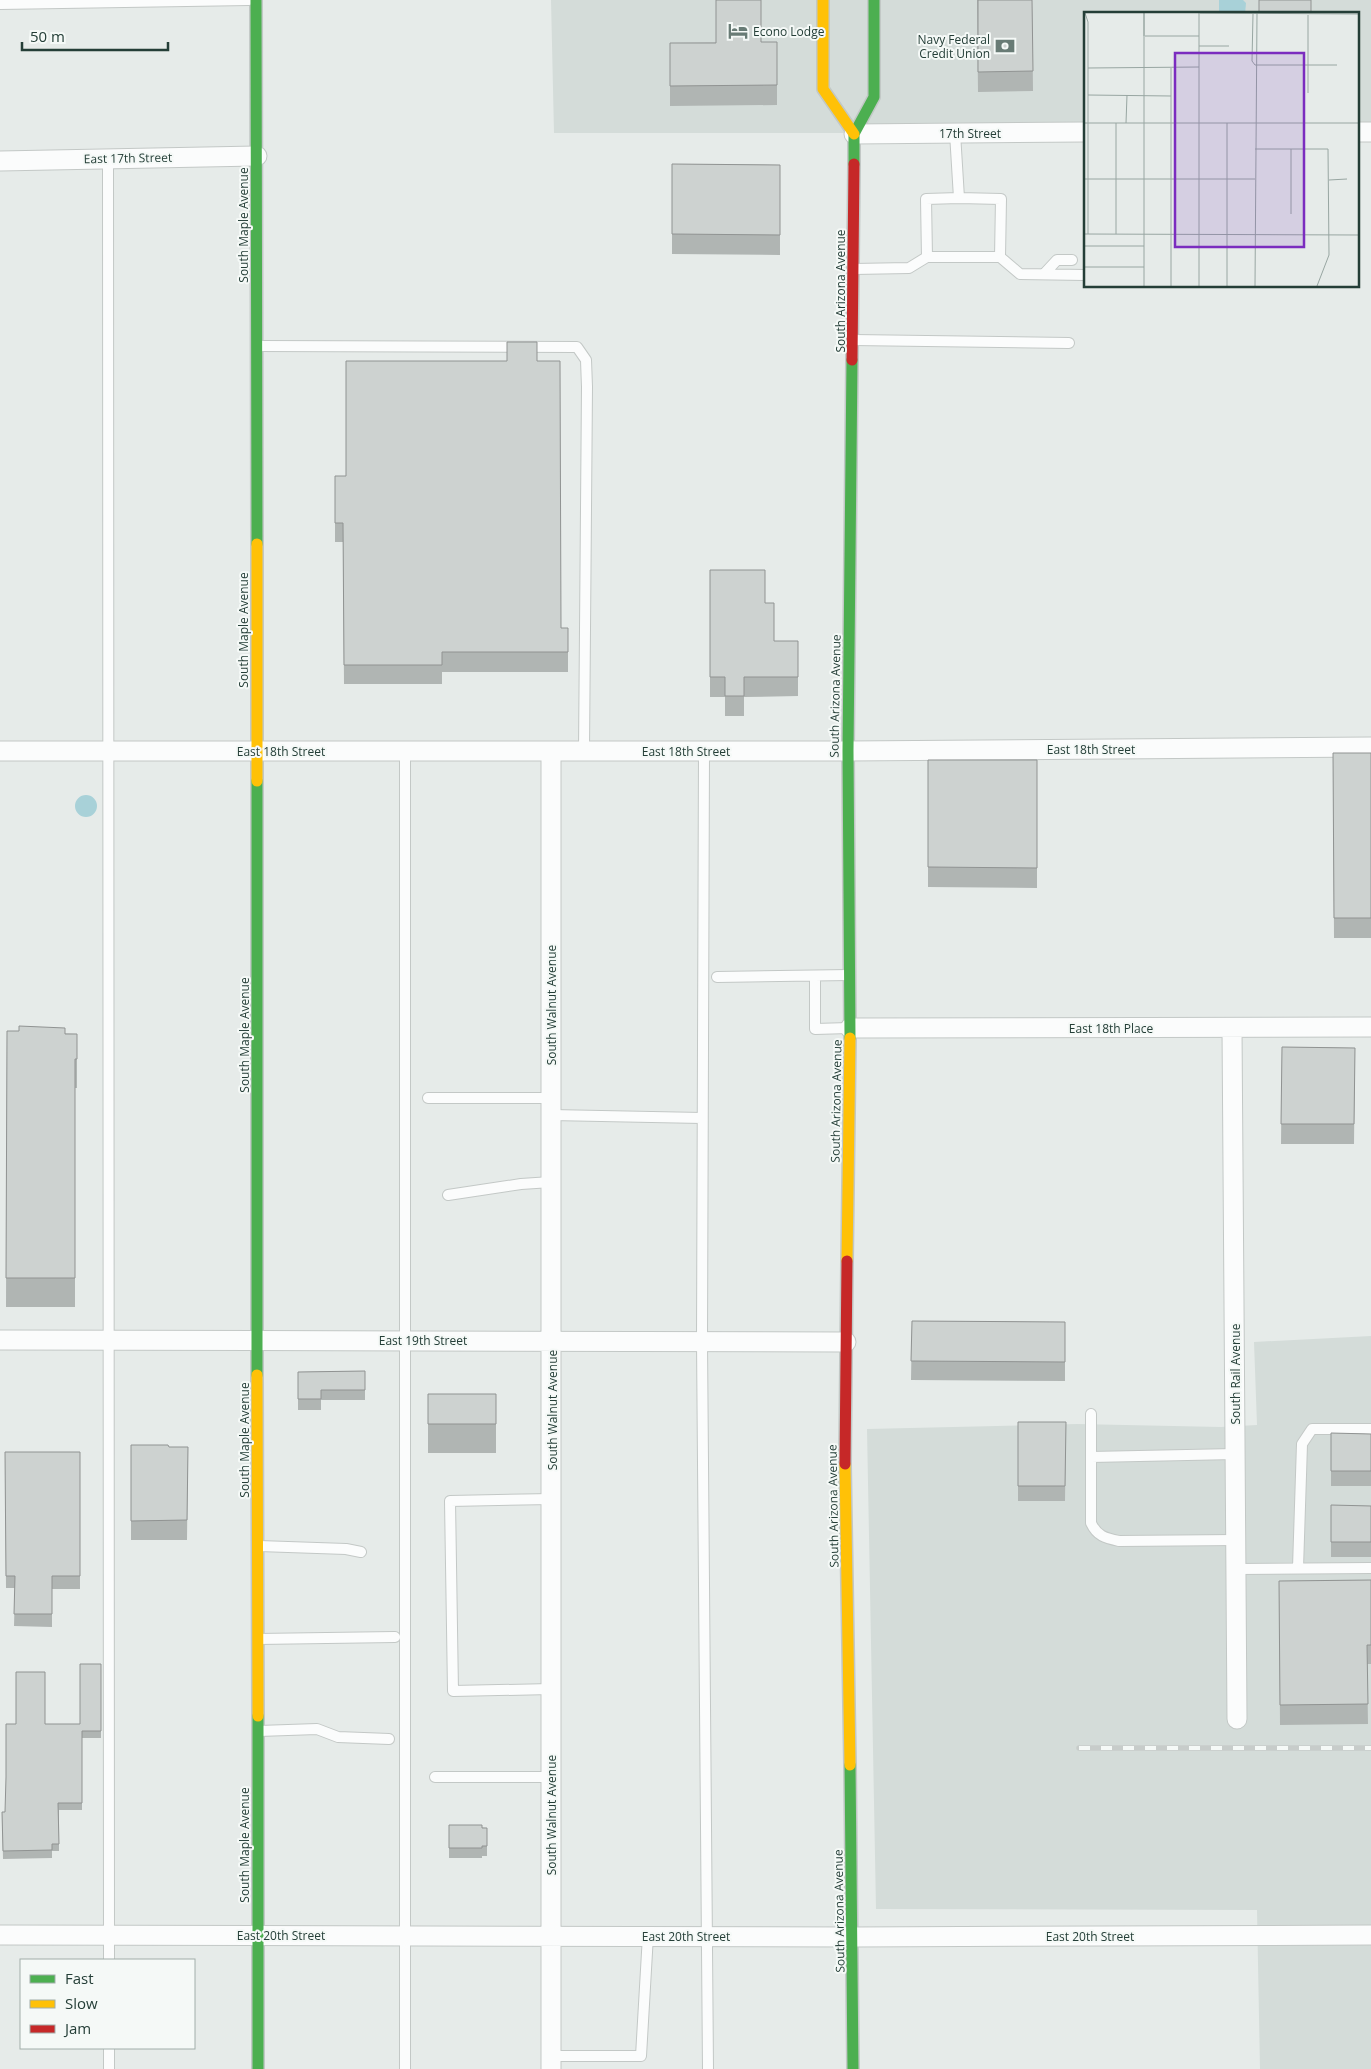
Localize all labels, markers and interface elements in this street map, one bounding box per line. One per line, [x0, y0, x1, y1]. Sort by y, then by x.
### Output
inset map [1084, 12, 1358, 288]
scale bar [22, 20, 169, 52]
hotel icon: Econo Lodge [727, 20, 749, 42]
place label: Econo Lodge [753, 23, 825, 40]
text: 50 m [30, 26, 65, 46]
place label: Navy Federal Credit Union [918, 31, 990, 62]
bank icon: Navy Federal Credit Union [994, 35, 1016, 57]
street label: 17th Street [939, 125, 1001, 142]
street label: East 17th Street [84, 149, 172, 167]
street label: South Maple Avenue [235, 167, 252, 283]
street label: South Arizona Avenue [832, 229, 849, 353]
street label: South Maple Avenue [235, 572, 252, 688]
street label: South Arizona Avenue [825, 634, 845, 758]
street label: East 18th Street [1047, 741, 1135, 758]
street label: East 18th Street [237, 743, 325, 760]
street label: East 18th Street [642, 743, 730, 760]
street label: South Walnut Avenue [543, 944, 560, 1065]
street label: South Maple Avenue [236, 977, 253, 1093]
street label: East 18th Place [1069, 1020, 1153, 1037]
street label: South Arizona Avenue [826, 1039, 846, 1163]
street label: South Rail Avenue [1227, 1323, 1244, 1424]
street label: East 19th Street [379, 1332, 467, 1349]
street label: South Walnut Avenue [544, 1349, 561, 1470]
street label: South Maple Avenue [236, 1382, 253, 1498]
street label: South Arizona Avenue [823, 1444, 843, 1568]
street label: South Walnut Avenue [543, 1754, 560, 1875]
street label: South Maple Avenue [236, 1787, 253, 1903]
street label: South Arizona Avenue [829, 1849, 849, 1973]
street label: East 20th Street [237, 1927, 325, 1944]
street label: East 20th Street [642, 1928, 730, 1945]
street label: East 20th Street [1046, 1928, 1134, 1945]
legend [20, 1959, 195, 2049]
text: Fast [65, 1968, 94, 1988]
text: Slow [65, 1993, 98, 2013]
text: Jam [63, 2018, 91, 2038]

